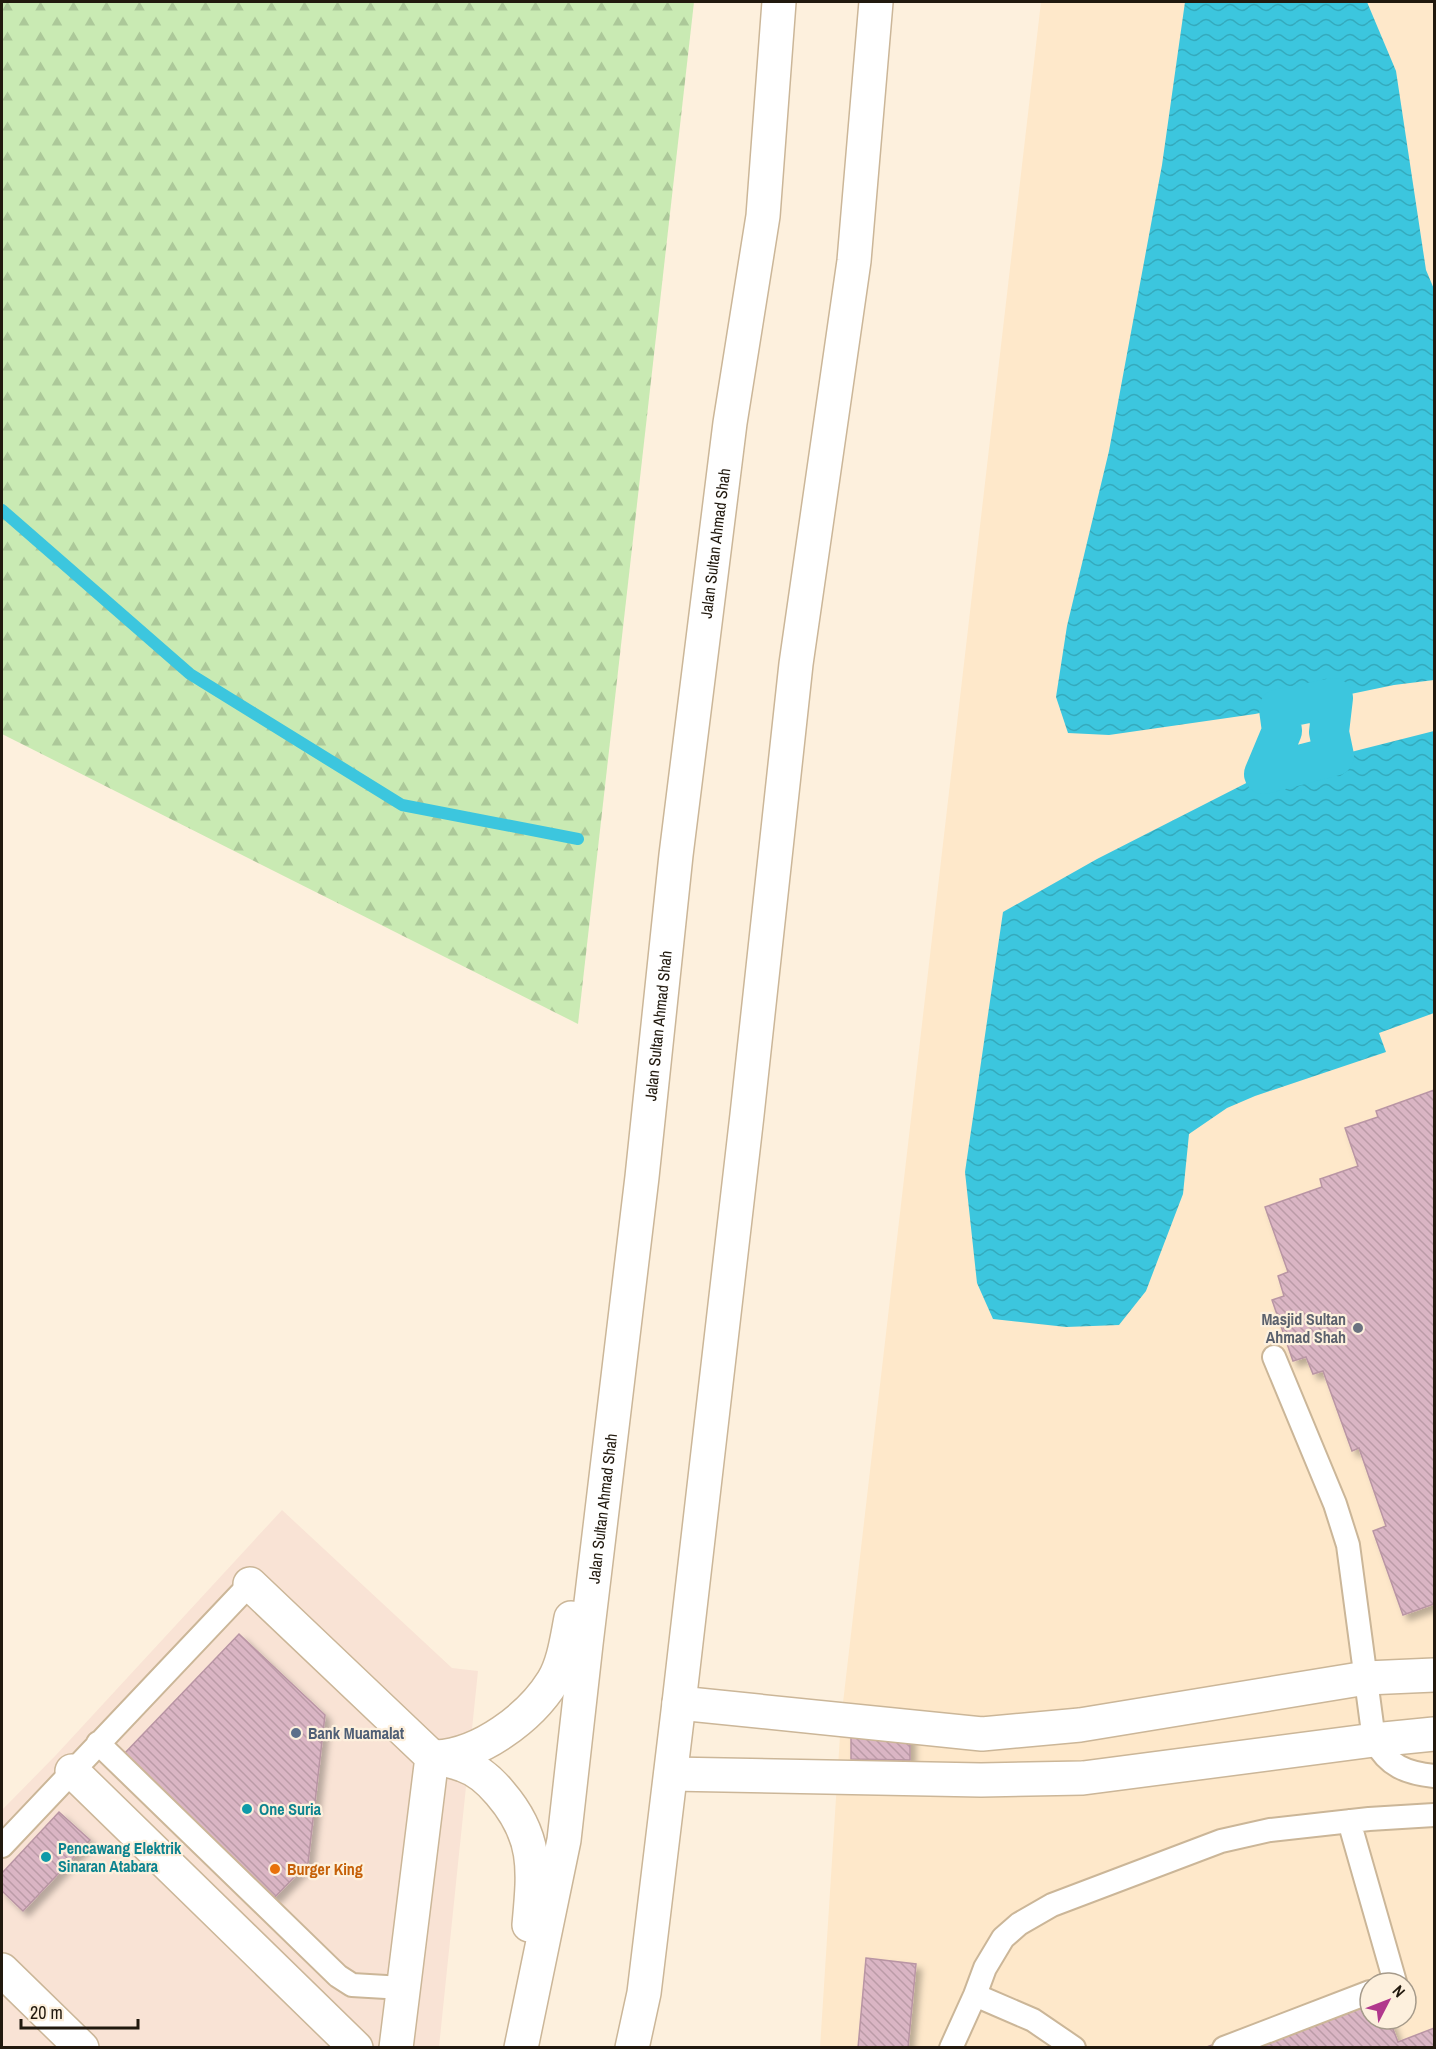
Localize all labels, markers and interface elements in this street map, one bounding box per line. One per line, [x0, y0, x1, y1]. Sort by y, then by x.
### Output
street label: Jalan Sultan Ahmad Shah [695, 467, 735, 620]
street label: Jalan Sultan Ahmad Shah [639, 950, 677, 1102]
place label: Masjid Sultan Ahmad Shah [1261, 1308, 1346, 1348]
marker: Masjid Sultan Ahmad Shah [1351, 1321, 1365, 1335]
street label: Jalan Sultan Ahmad Shah [582, 1432, 622, 1585]
place label: Bank Muamalat [308, 1722, 405, 1744]
marker: Bank Muamalat [289, 1726, 303, 1740]
place label: One Suria [259, 1798, 322, 1820]
marker: One Suria [240, 1802, 254, 1816]
place label: Pencawang Elektrik Sinaran Atabara [58, 1837, 182, 1877]
marker: Pencawang Elektrik Sinaran Atabara [39, 1850, 53, 1864]
place label: Burger King [287, 1858, 363, 1880]
marker: Burger King [268, 1862, 282, 1876]
north arrow [1358, 1971, 1418, 2031]
text: N [1388, 1980, 1410, 2002]
scale bar [21, 1992, 138, 2030]
text: 20 m [30, 2000, 63, 2025]

